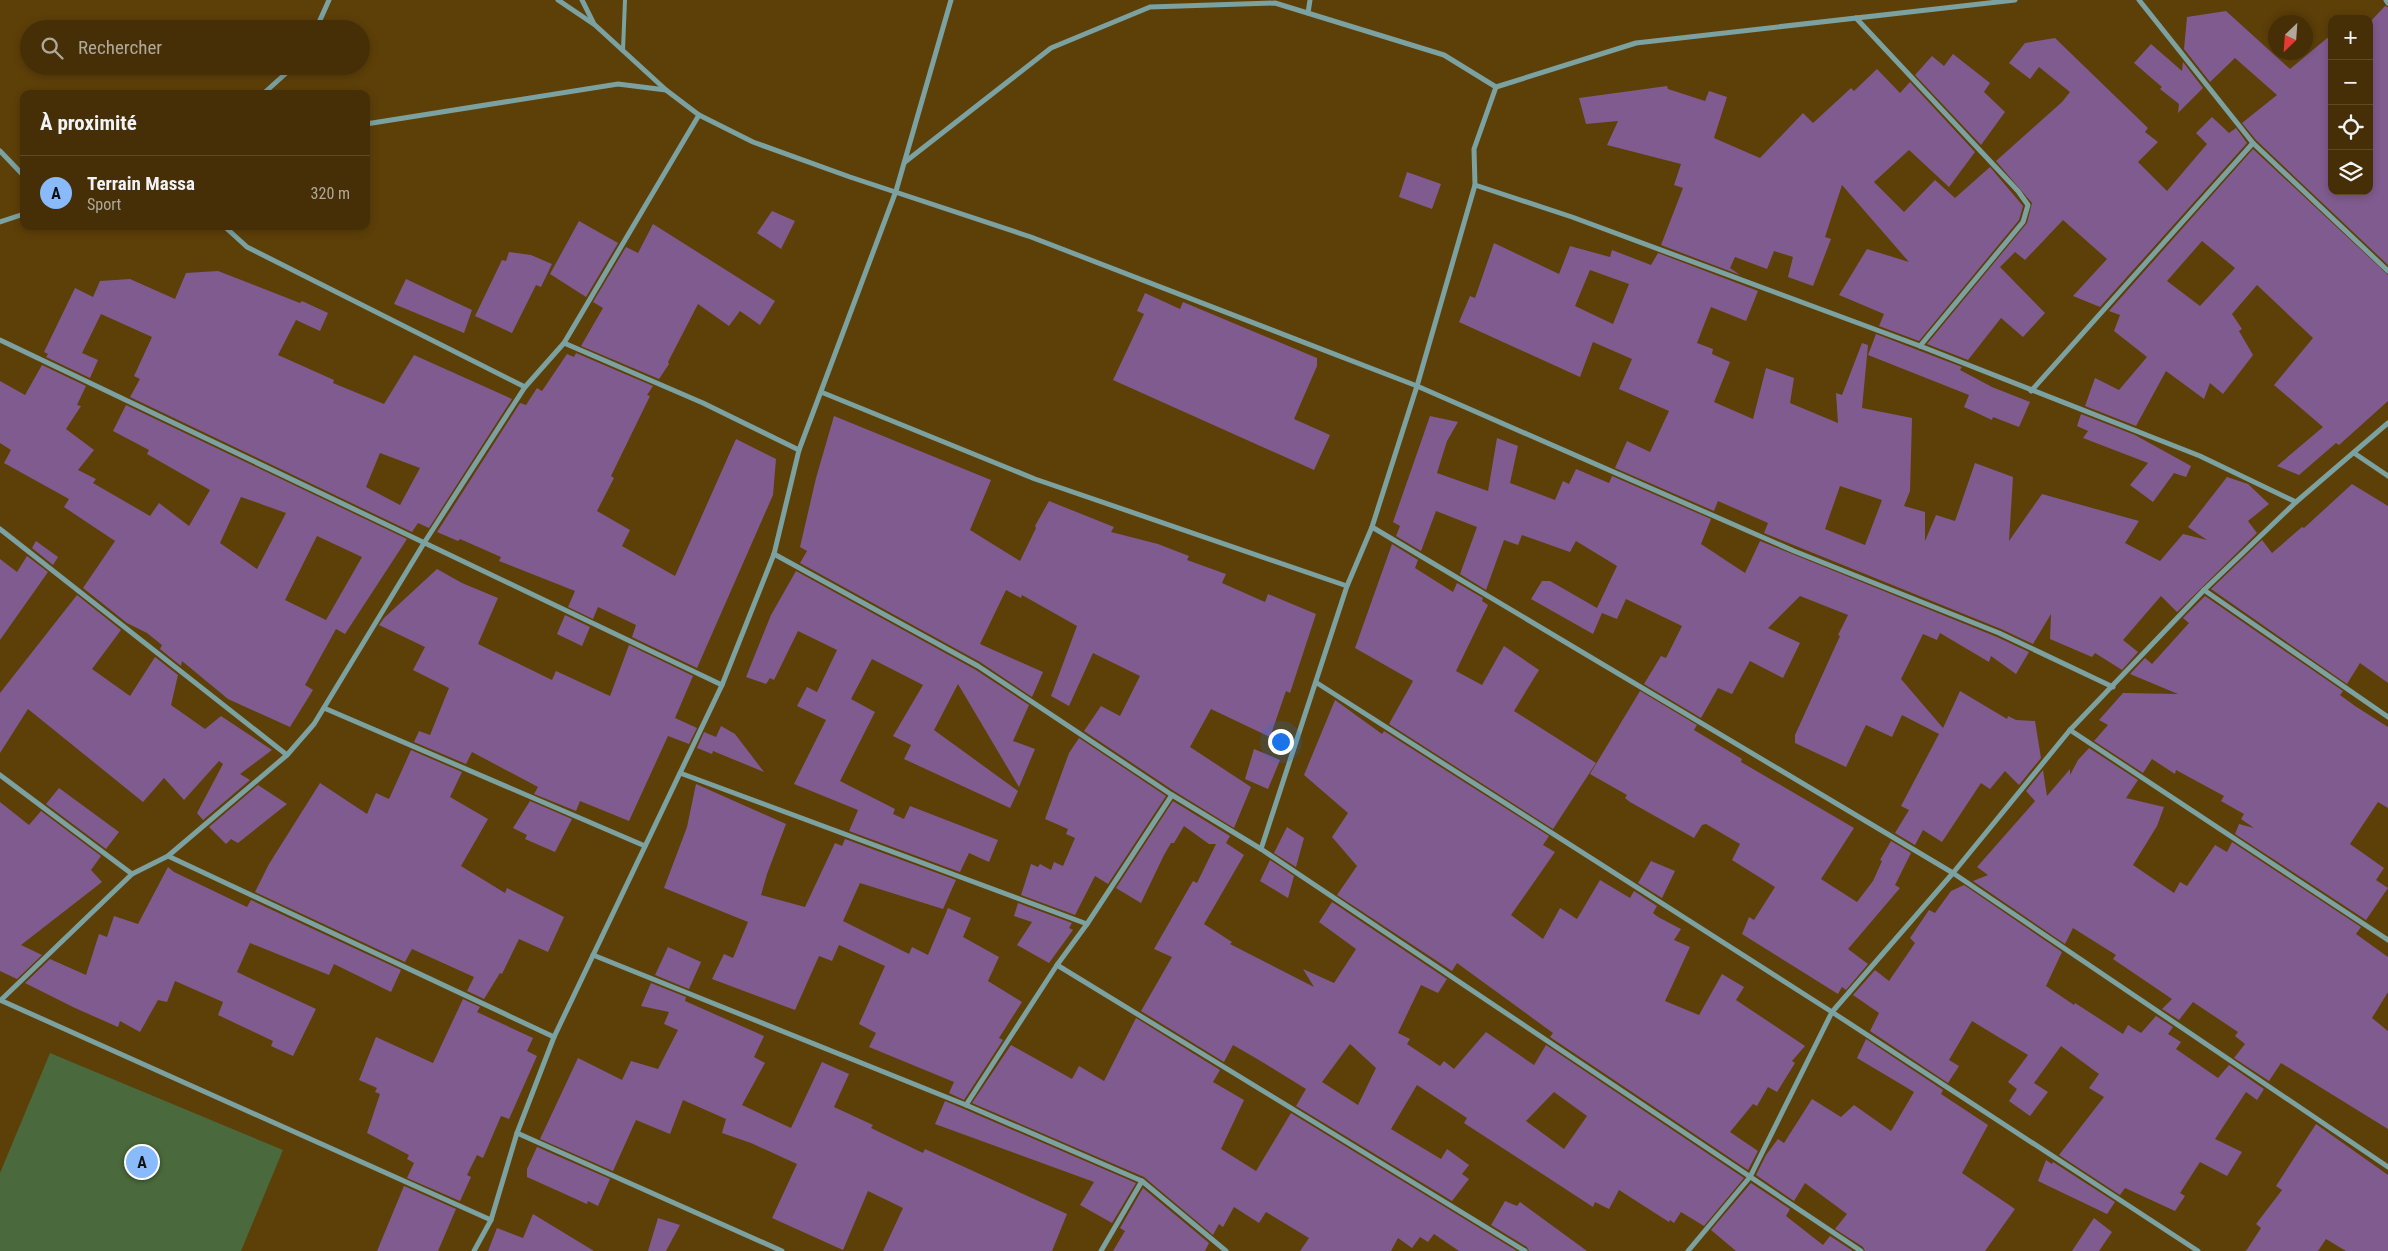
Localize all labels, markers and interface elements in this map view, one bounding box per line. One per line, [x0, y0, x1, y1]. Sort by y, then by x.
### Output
north arrow [2268, 15, 2313, 60]
map controls [2328, 15, 2373, 195]
button: + [2328, 15, 2373, 60]
search box [20, 20, 370, 75]
icon: search [38, 34, 66, 62]
text: Rechercher [78, 36, 162, 59]
button: − [2328, 60, 2373, 105]
button: locate [2328, 105, 2373, 150]
text: À proximité [40, 111, 137, 135]
button: layers [2328, 150, 2373, 195]
text: Terrain Massa [87, 172, 195, 195]
text: A [51, 184, 61, 203]
text: 320 m [311, 184, 350, 203]
text: Sport [87, 195, 121, 214]
your location [1268, 729, 1294, 755]
pin: A [126, 1143, 158, 1181]

